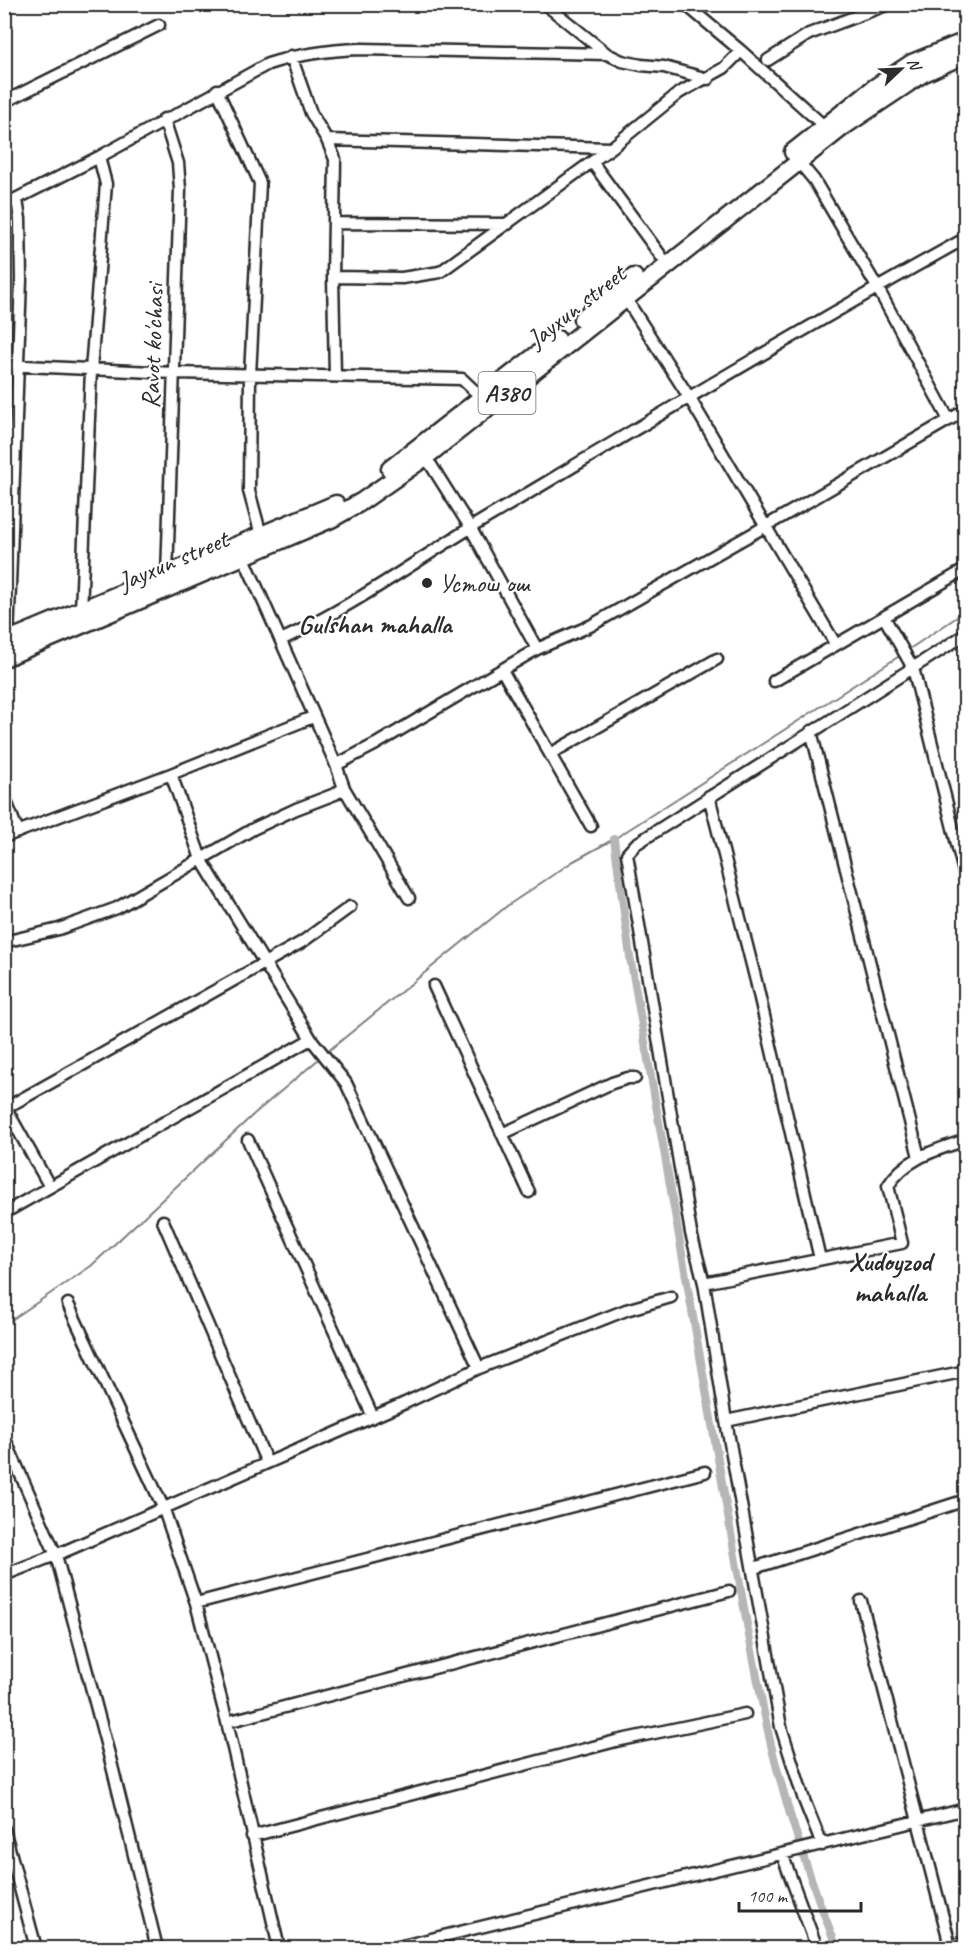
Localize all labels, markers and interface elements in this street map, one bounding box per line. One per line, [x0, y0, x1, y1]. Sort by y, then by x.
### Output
north arrow [871, 39, 931, 99]
text: N [903, 55, 926, 75]
street label: Jayxun street [519, 256, 634, 356]
street label: Ravot ko'chasi [134, 280, 171, 409]
road number: A380 [478, 372, 536, 414]
street label: Jayxun street [111, 522, 235, 599]
place label: Устош ош [439, 567, 531, 600]
marker: Устош ош [420, 576, 434, 590]
district label: Gulshan mahalla [298, 607, 454, 641]
district label: Xudoyzod mahalla [849, 1244, 935, 1309]
scale bar [739, 1875, 860, 1913]
text: 100 m [748, 1885, 789, 1907]

